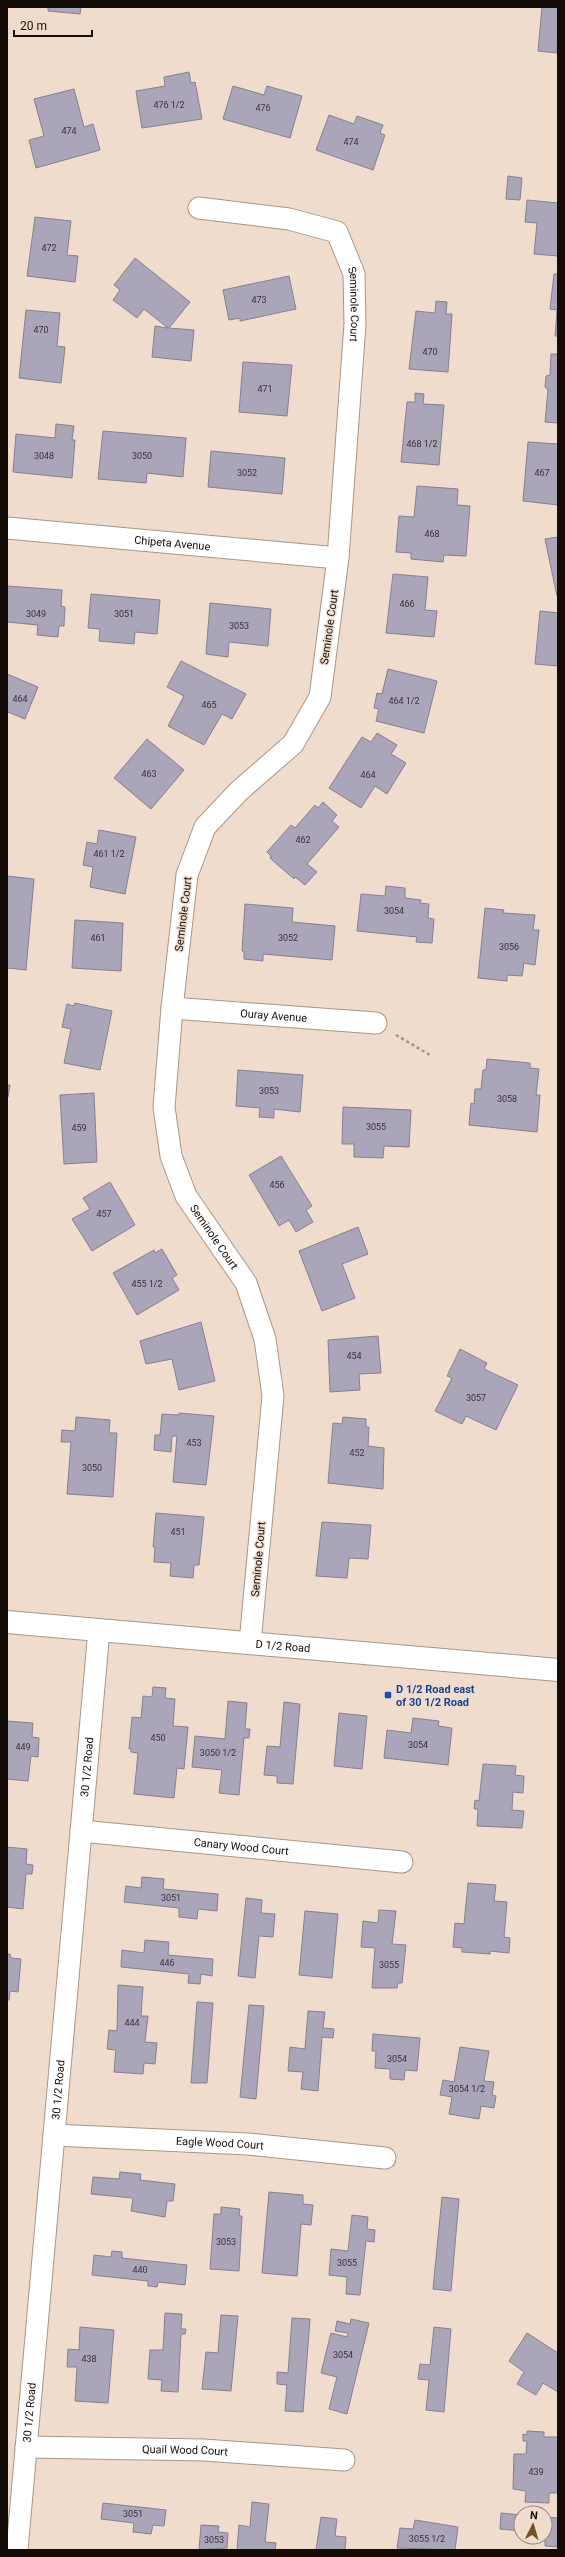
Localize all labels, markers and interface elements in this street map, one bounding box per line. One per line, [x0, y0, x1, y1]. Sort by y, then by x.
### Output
scale bar [14, 12, 92, 38]
text: 20 m [20, 19, 47, 33]
house number: 476 1/2 [153, 100, 185, 110]
house number: 476 [255, 103, 271, 113]
house number: 474 [61, 126, 77, 136]
house number: 474 [343, 137, 359, 147]
house number: 472 [41, 243, 57, 253]
street label: Seminole Court [345, 265, 361, 343]
house number: 473 [251, 295, 267, 305]
house number: 470 [33, 325, 49, 335]
house number: 470 [422, 347, 438, 357]
house number: 471 [257, 384, 273, 394]
house number: 468 1/2 [406, 439, 438, 449]
house number: 3048 [34, 451, 54, 461]
house number: 3050 [132, 451, 152, 461]
house number: 3052 [237, 468, 257, 478]
house number: 467 [534, 468, 550, 478]
house number: 468 [424, 529, 440, 539]
street label: Chipeta Avenue [134, 534, 211, 553]
street label: Seminole Court [318, 588, 341, 665]
house number: 466 [399, 599, 415, 609]
house number: 3049 [26, 609, 46, 619]
house number: 3051 [114, 609, 134, 619]
house number: 3053 [229, 621, 249, 631]
house number: 464 [12, 694, 28, 704]
house number: 464 1/2 [388, 696, 420, 706]
house number: 465 [201, 700, 217, 710]
house number: 463 [141, 769, 157, 779]
house number: 464 [360, 770, 376, 780]
house number: 462 [295, 835, 311, 845]
house number: 461 1/2 [93, 849, 125, 859]
street label: Seminole Court [172, 875, 195, 952]
house number: 3054 [384, 906, 404, 916]
house number: 461 [90, 933, 106, 943]
house number: 3052 [278, 933, 298, 943]
house number: 3056 [499, 942, 519, 952]
street label: Ouray Avenue [240, 1007, 308, 1025]
house number: 3053 [259, 1086, 279, 1096]
house number: 3058 [497, 1094, 517, 1104]
house number: 3055 [366, 1122, 386, 1132]
house number: 459 [71, 1123, 87, 1133]
house number: 456 [269, 1180, 285, 1190]
street label: Seminole Court [187, 1202, 241, 1272]
house number: 457 [96, 1209, 112, 1219]
house number: 455 1/2 [131, 1279, 163, 1289]
house number: 454 [346, 1351, 362, 1361]
house number: 3057 [466, 1393, 486, 1403]
house number: 453 [186, 1438, 202, 1448]
house number: 452 [349, 1448, 365, 1458]
house number: 3050 [82, 1463, 102, 1473]
street label: Seminole Court [249, 1521, 268, 1597]
house number: 451 [170, 1527, 186, 1537]
street label: D 1/2 Road [255, 1638, 311, 1655]
place label: D 1/2 Road east of 30 1/2 Road [396, 1683, 475, 1709]
marker: D 1/2 Road east of 30 1/2 Road [383, 1690, 393, 1700]
house number: 450 [150, 1733, 166, 1743]
street label: 30 1/2 Road [78, 1737, 96, 1798]
house number: 3054 [408, 1740, 428, 1750]
house number: 449 [15, 1742, 31, 1752]
house number: 3050 1/2 [200, 1748, 236, 1758]
street label: Canary Wood Court [193, 1836, 290, 1858]
house number: 3051 [161, 1893, 181, 1903]
house number: 446 [159, 1958, 175, 1968]
house number: 3055 [379, 1960, 399, 1970]
house number: 444 [124, 2018, 140, 2028]
house number: 3054 [387, 2054, 407, 2064]
street label: 30 1/2 Road [49, 2059, 68, 2120]
house number: 3054 1/2 [449, 2084, 485, 2094]
street label: Eagle Wood Court [176, 2135, 265, 2153]
house number: 3053 [216, 2237, 236, 2247]
house number: 3055 [337, 2258, 357, 2268]
house number: 440 [132, 2265, 148, 2275]
house number: 3054 [333, 2350, 353, 2360]
house number: 438 [81, 2354, 97, 2364]
street label: 30 1/2 Road [21, 2382, 39, 2443]
street label: Quail Wood Court [142, 2443, 229, 2459]
house number: 439 [528, 2467, 544, 2477]
north arrow [513, 2505, 553, 2545]
house number: 3051 [123, 2509, 143, 2519]
text: N [529, 2509, 538, 2522]
house number: 3055 1/2 [409, 2534, 445, 2544]
house number: 3053 [204, 2535, 224, 2545]

